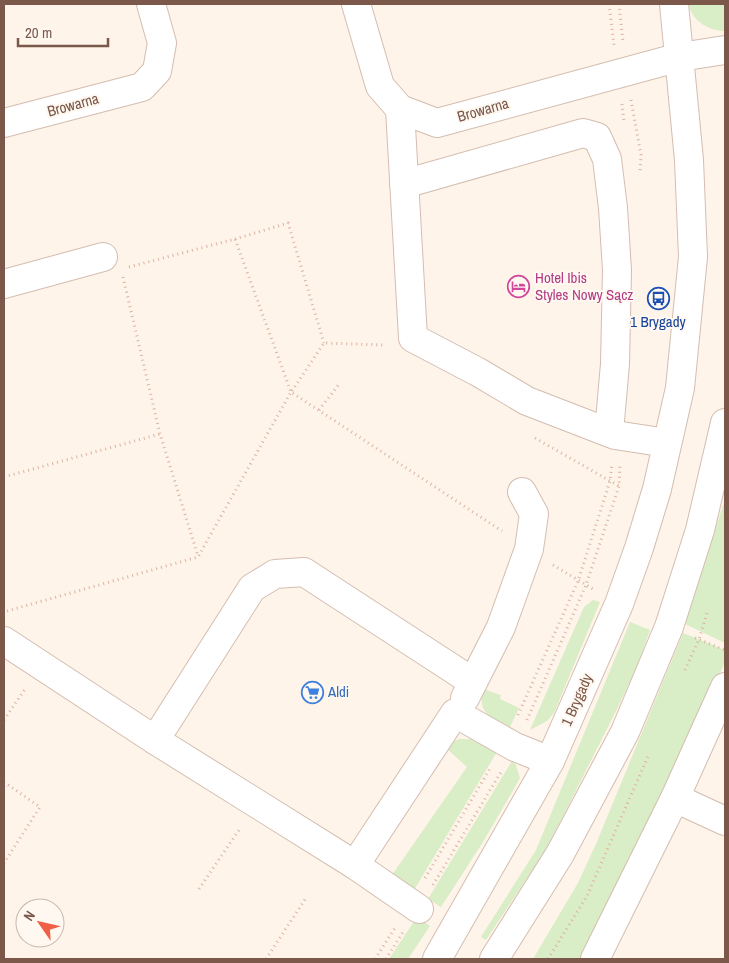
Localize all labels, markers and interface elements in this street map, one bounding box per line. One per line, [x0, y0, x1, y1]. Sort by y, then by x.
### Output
scale bar [18, 15, 108, 47]
text: 20 m [25, 22, 52, 43]
street label: Browarna [45, 88, 101, 121]
street label: Browarna [455, 92, 511, 127]
place label: Hotel Ibis Styles Nowy Sącz [535, 267, 633, 305]
hotel icon: Hotel Ibis Styles Nowy Sącz [507, 275, 531, 299]
bus stop icon: 1 Brygady [646, 287, 670, 311]
place label: 1 Brygady [630, 311, 687, 332]
street label: 1 Brygady [556, 669, 598, 729]
supermarket icon: Aldi [300, 680, 324, 704]
place label: Aldi [327, 681, 349, 702]
north arrow [15, 898, 65, 948]
text: N [19, 907, 39, 924]

